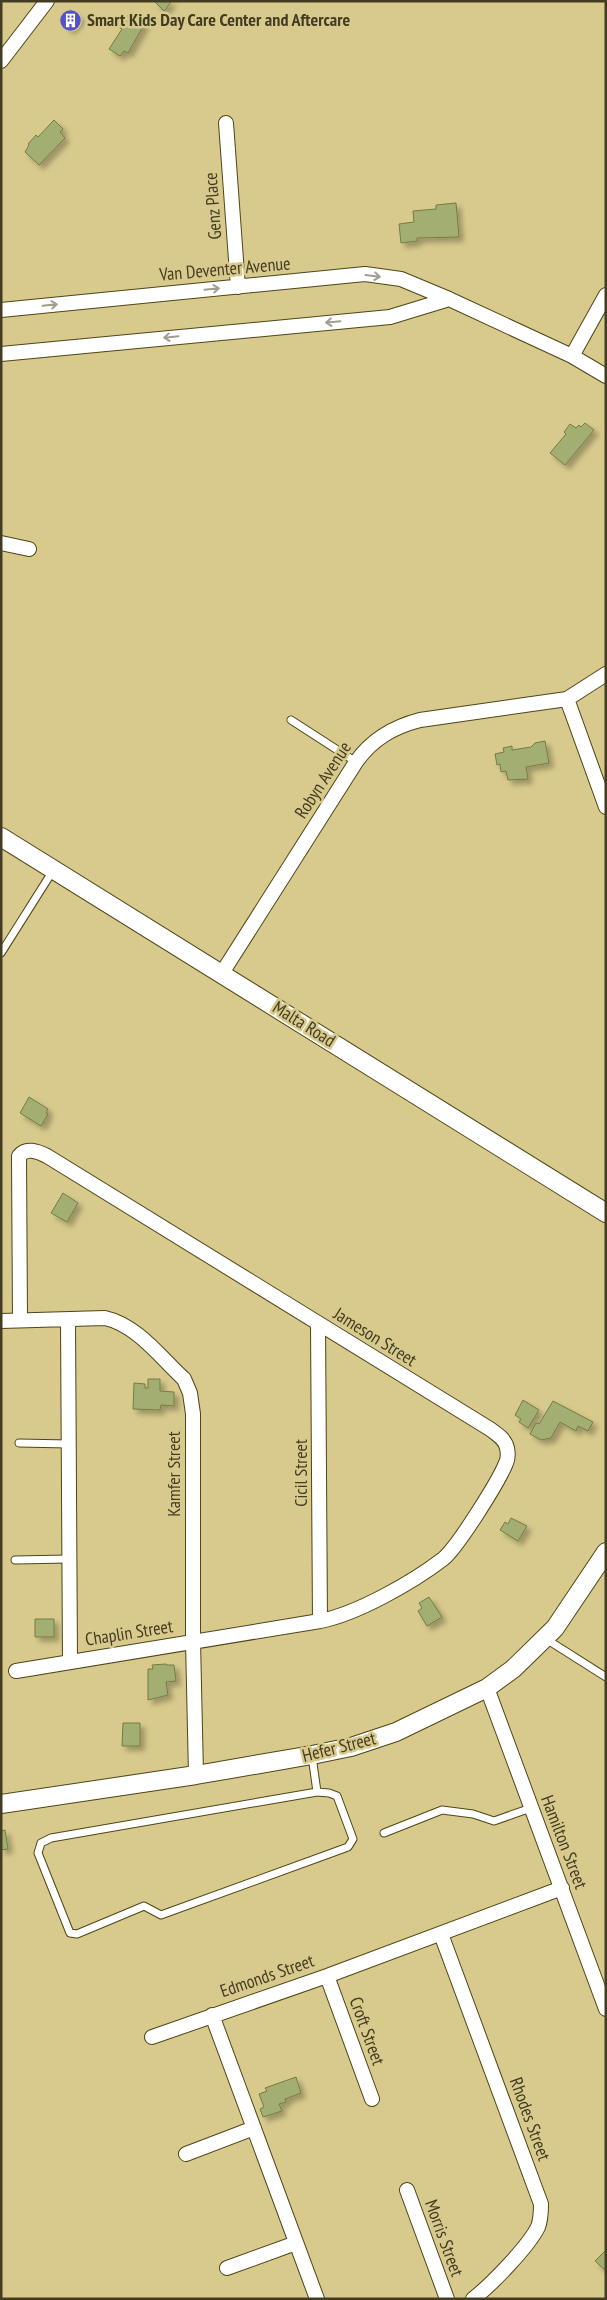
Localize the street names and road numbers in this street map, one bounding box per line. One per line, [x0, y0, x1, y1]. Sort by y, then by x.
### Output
street label: Genz Place [199, 172, 226, 240]
street label: Van Deventer Avenue [157, 251, 291, 286]
street label: Robyn Avenue [289, 737, 356, 822]
street label: Malta Road [269, 995, 340, 1052]
street label: Jameson Street [329, 1302, 421, 1371]
street label: Kamfer Street [162, 1431, 185, 1517]
street label: Cicil Street [289, 1439, 312, 1507]
street label: Chaplin Street [84, 1614, 174, 1651]
street label: Hefer Street [300, 1726, 378, 1767]
street label: Hamilton Street [536, 1792, 593, 1892]
street label: Edmonds Street [217, 1949, 317, 2002]
street label: Croft Street [345, 1994, 390, 2068]
street label: Rhodes Street [505, 2074, 556, 2164]
street label: Morris Street [420, 2196, 469, 2279]

